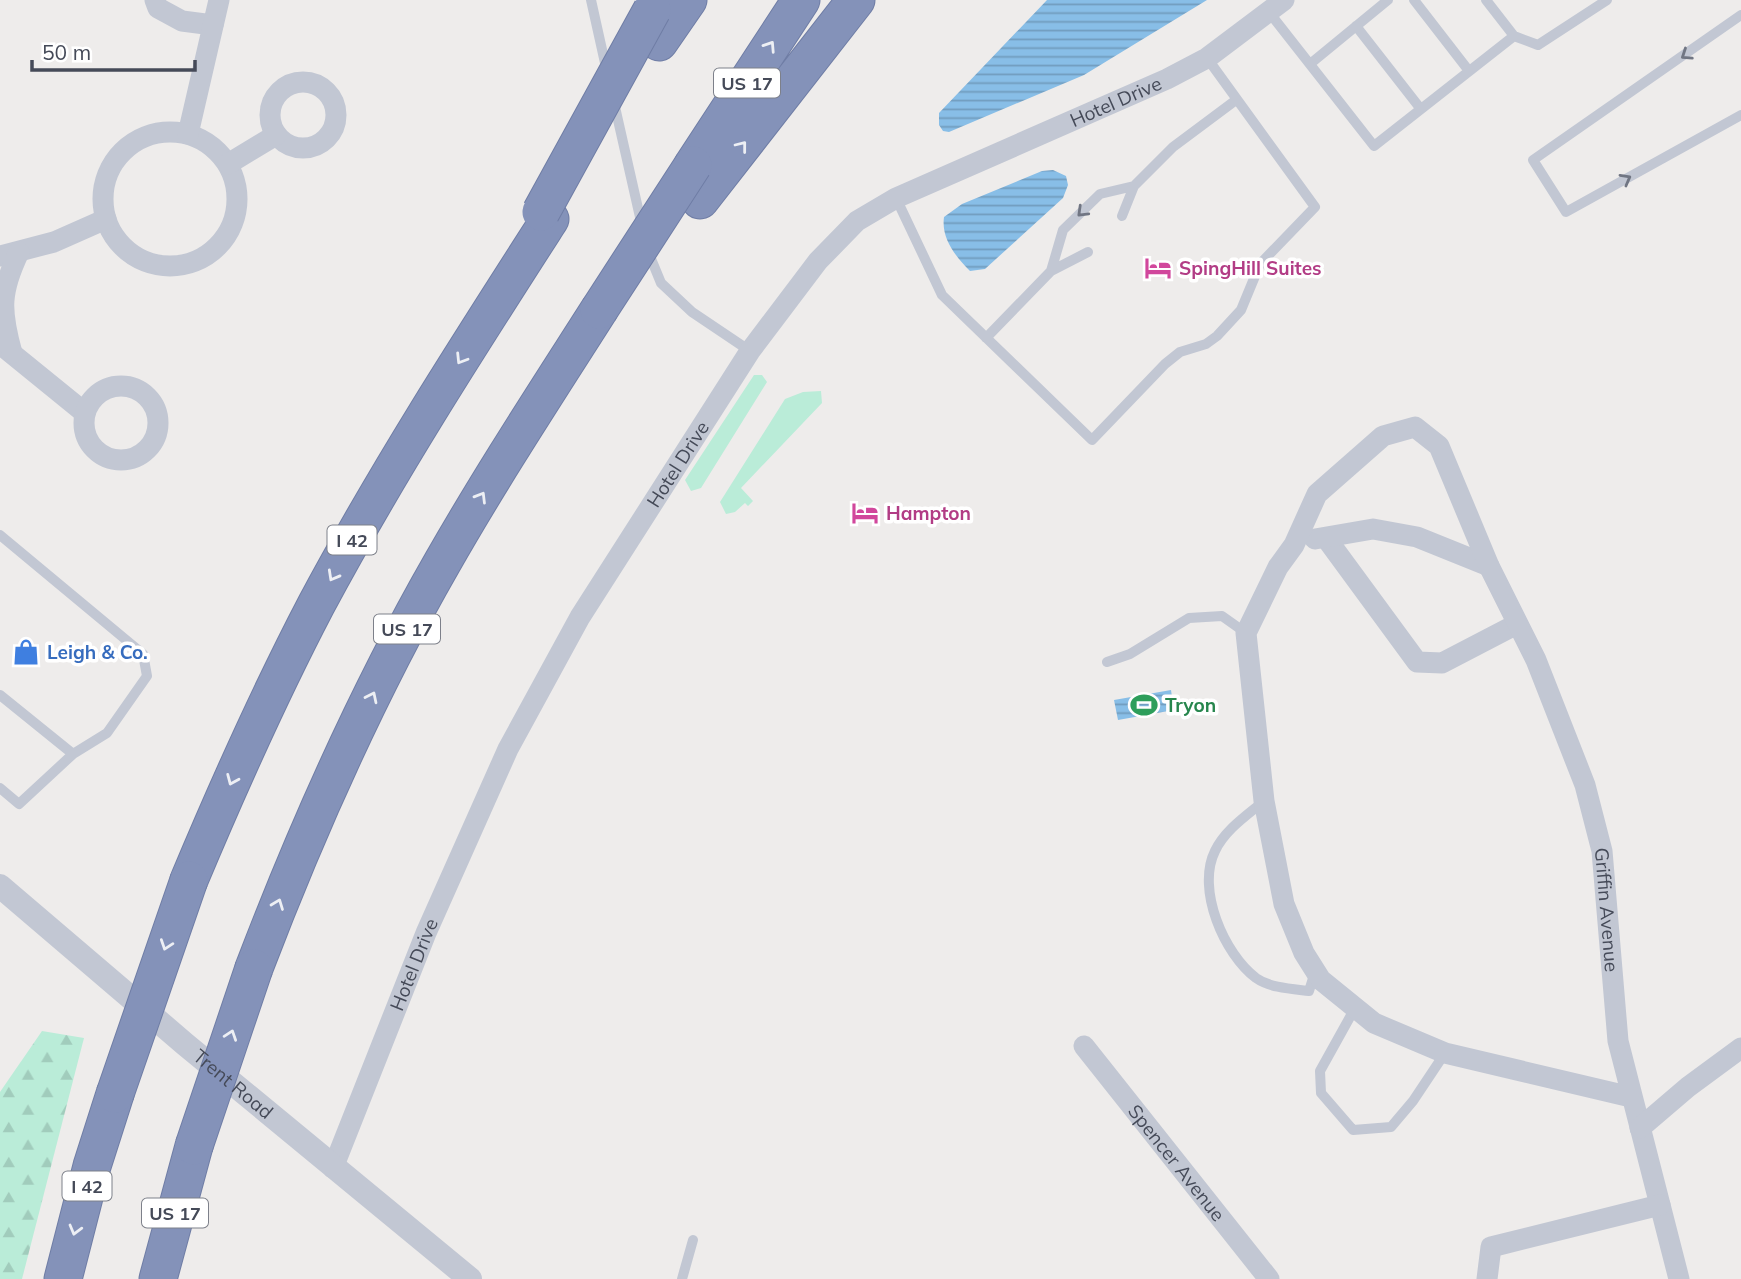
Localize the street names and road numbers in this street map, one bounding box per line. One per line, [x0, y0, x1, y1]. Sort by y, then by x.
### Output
road number: US 17 [714, 68, 780, 98]
street label: Hotel Drive [1066, 71, 1165, 132]
street label: Hotel Drive [641, 416, 714, 512]
road number: I 42 [328, 526, 376, 554]
road number: US 17 [374, 614, 440, 644]
street label: Griffin Avenue [1590, 847, 1624, 973]
street label: Hotel Drive [384, 914, 443, 1014]
street label: Trent Road [189, 1044, 278, 1124]
street label: Spencer Avenue [1123, 1099, 1230, 1226]
road number: I 42 [62, 1171, 112, 1200]
road number: US 17 [142, 1198, 208, 1228]

